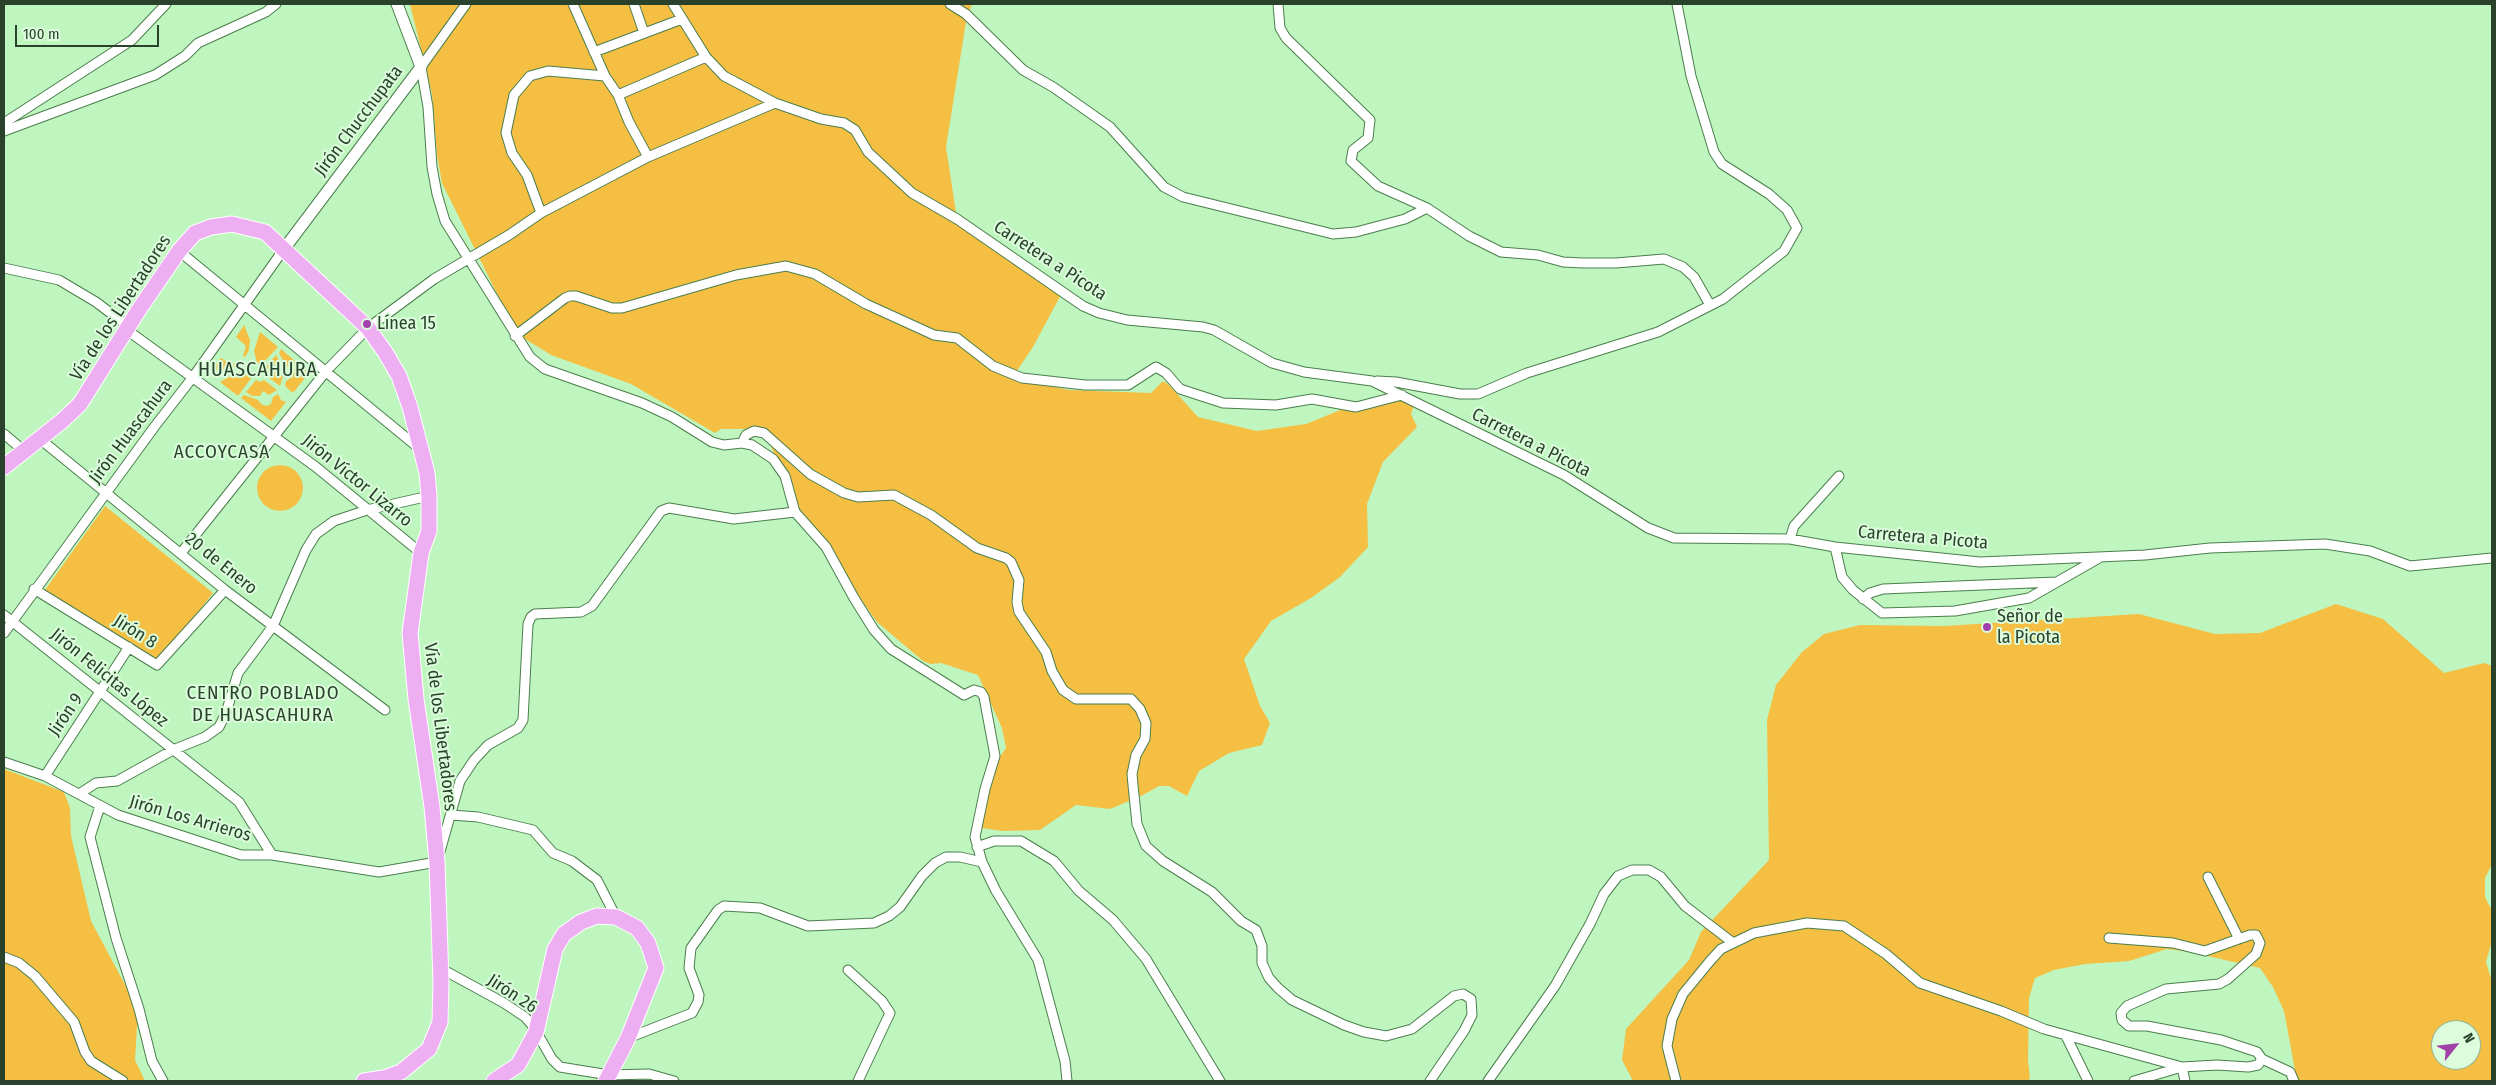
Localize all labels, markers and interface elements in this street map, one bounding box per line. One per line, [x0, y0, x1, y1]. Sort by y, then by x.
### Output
scale bar [18, 15, 161, 47]
text: 100 m [23, 25, 60, 43]
street label: Jirón Chucchupata [310, 61, 408, 181]
street label: Carretera a Picota [989, 216, 1111, 306]
street label: Vía de los Libertadores [66, 231, 176, 385]
place label: Línea 15 [377, 313, 436, 335]
marker: Línea 15 [361, 318, 373, 330]
district label: HUASCAHURA [197, 358, 319, 382]
street label: Jirón Huascahura [85, 376, 177, 488]
street label: Carretera a Picota [1468, 404, 1594, 482]
street label: Jirón Víctor Lizarro [298, 430, 416, 532]
district label: ACCOYCASA [173, 442, 271, 464]
street label: Carretera a Picota [1857, 522, 1989, 554]
street label: 20 de Enero [181, 528, 261, 600]
place label: Señor de la Picota [1997, 606, 2063, 649]
street label: Jirón 8 [109, 610, 161, 654]
marker: Señor de la Picota [1981, 621, 1993, 633]
street label: Jirón Felicitas López [46, 624, 172, 732]
street label: Vía de los Libertadores [419, 642, 461, 812]
district label: CENTRO POBLADO DE HUASCAHURA [185, 683, 341, 727]
street label: Jirón 9 [44, 689, 88, 741]
street label: Jirón Los Arrieros [127, 791, 253, 847]
street label: Jirón 26 [483, 970, 541, 1018]
north arrow [2431, 1020, 2481, 1070]
text: N [2459, 1030, 2478, 1046]

